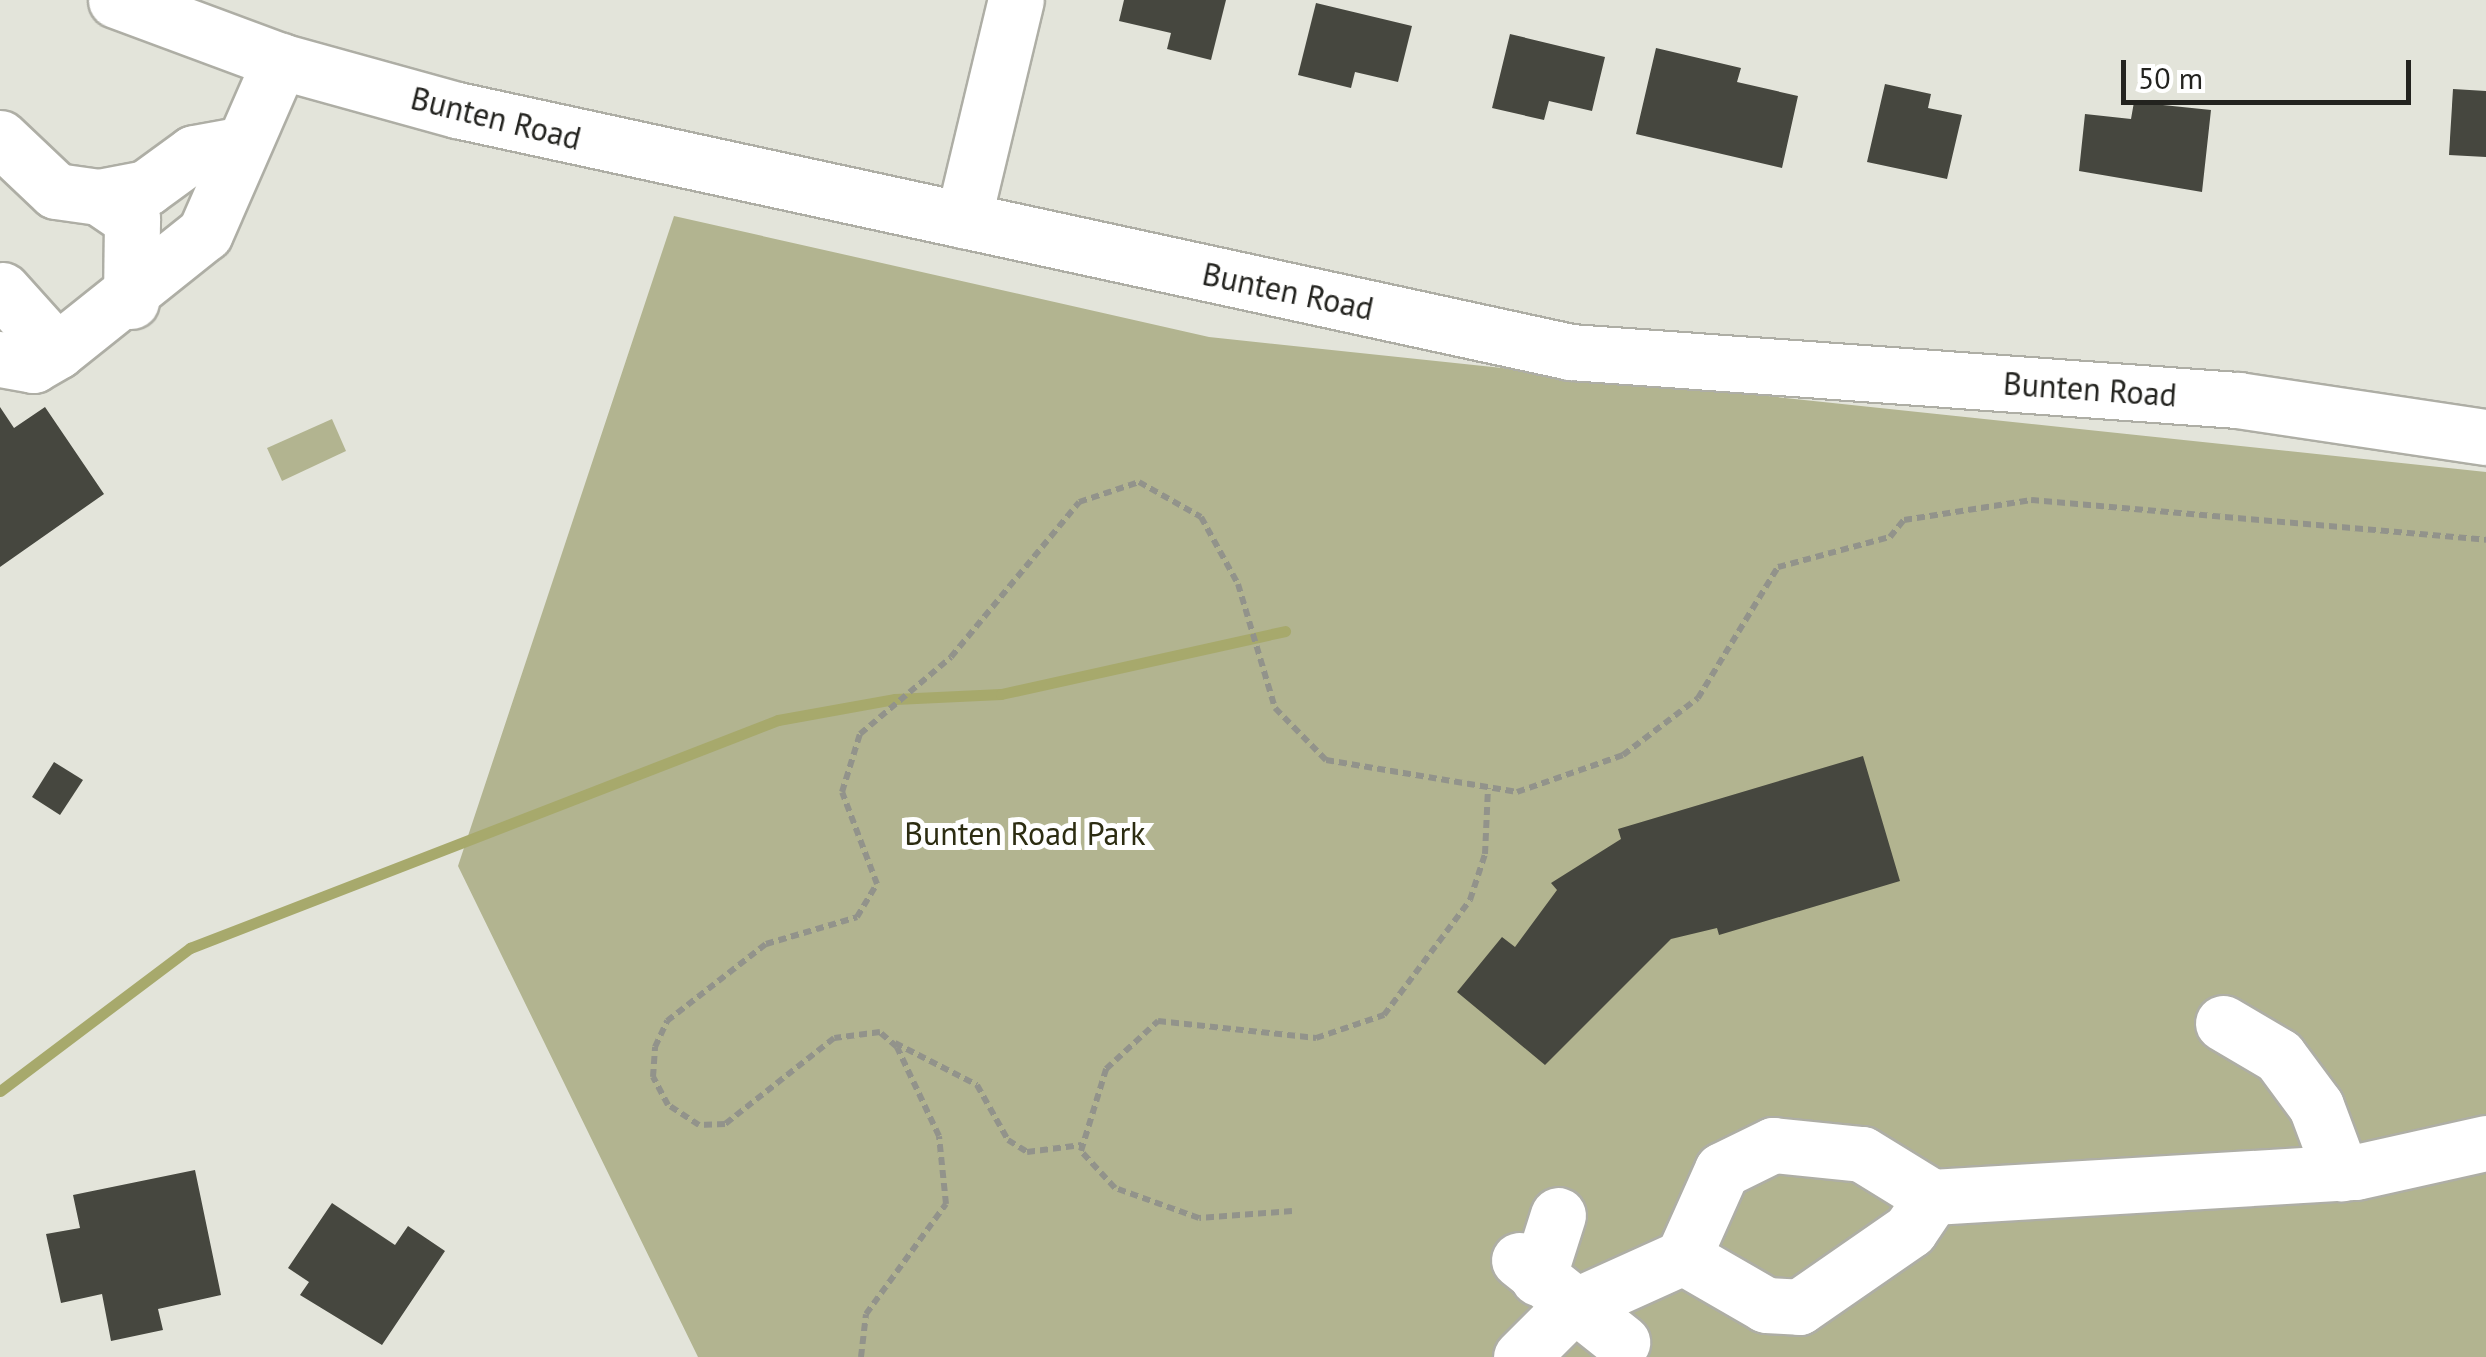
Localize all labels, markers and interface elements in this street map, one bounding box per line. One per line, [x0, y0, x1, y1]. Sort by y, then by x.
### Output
scale bar [2126, 40, 2416, 102]
text: 50 m [2138, 58, 2203, 97]
street label: Bunten Road [407, 78, 585, 158]
street label: Bunten Road [1199, 254, 1377, 328]
street label: Bunten Road [2002, 364, 2178, 414]
park label: Bunten Road Park [904, 814, 1146, 852]

